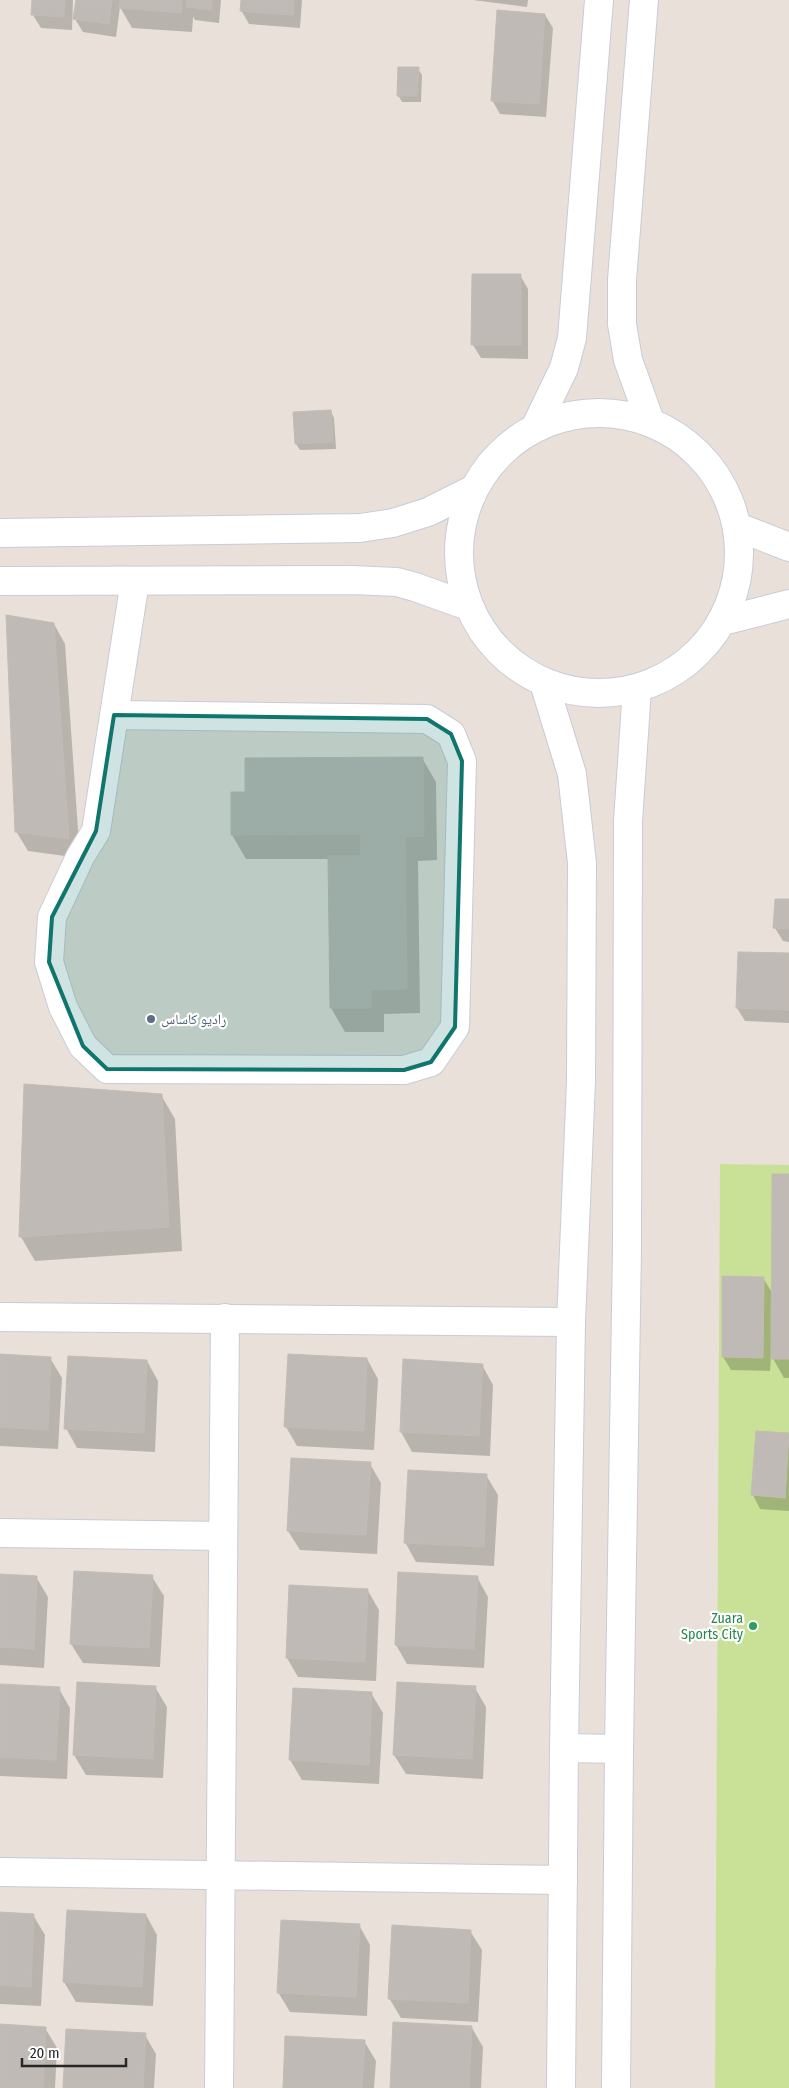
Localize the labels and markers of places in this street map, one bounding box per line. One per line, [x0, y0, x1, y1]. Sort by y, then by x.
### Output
place label: راديو كاساس [161, 1011, 226, 1028]
marker: راديو كاساس [145, 1013, 157, 1025]
place label: Zuara Sports City [681, 1610, 744, 1643]
marker: Zuara Sports City [747, 1620, 759, 1632]

